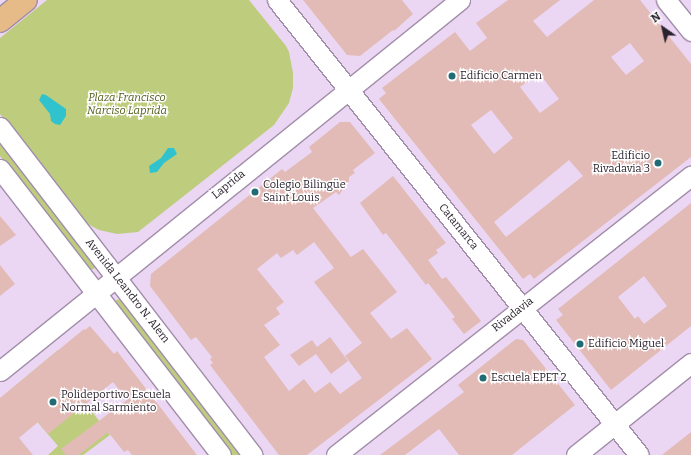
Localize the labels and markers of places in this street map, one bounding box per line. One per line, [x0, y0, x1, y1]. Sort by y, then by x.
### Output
place label: Edificio Carmen [460, 69, 542, 83]
marker: Edificio Carmen [447, 71, 457, 81]
place label: Edificio Rivadavia 3 [593, 150, 650, 176]
marker: Edificio Rivadavia 3 [653, 158, 663, 168]
place label: Colegio Bilingüe Saint Louis [263, 179, 346, 205]
marker: Colegio Bilingüe Saint Louis [250, 187, 260, 197]
place label: Edificio Miguel [588, 337, 664, 351]
marker: Edificio Miguel [575, 339, 585, 349]
place label: Escuela EPET 2 [491, 371, 567, 385]
marker: Escuela EPET 2 [478, 373, 488, 383]
place label: Polideportivo Escuela Normal Sarmiento [61, 389, 171, 415]
marker: Polideportivo Escuela Normal Sarmiento [48, 397, 58, 407]

